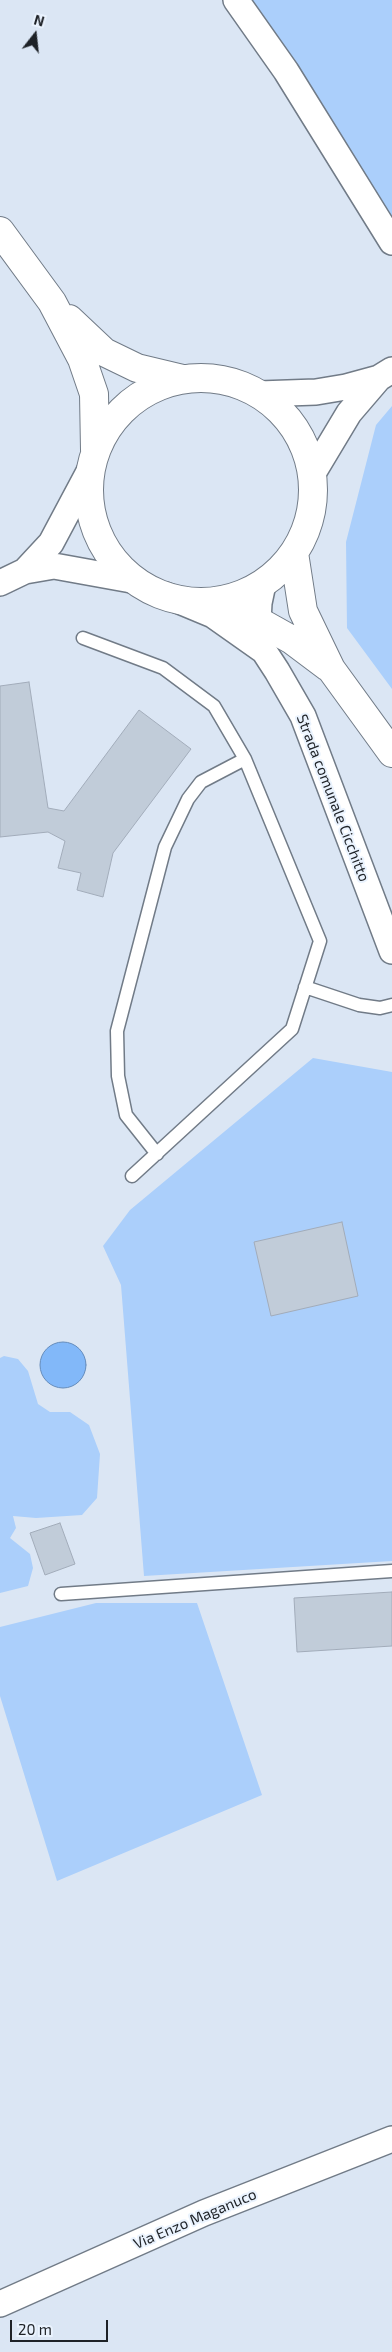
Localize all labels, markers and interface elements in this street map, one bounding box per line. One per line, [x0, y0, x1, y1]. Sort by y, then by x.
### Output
north arrow [10, 10, 60, 60]
text: N [32, 11, 46, 30]
street label: Strada comunale Cicchitto [293, 712, 373, 884]
street label: Via Enzo Maganuco [131, 2185, 259, 2253]
scale bar [12, 2310, 110, 2342]
text: 20 m [18, 2320, 52, 2338]

